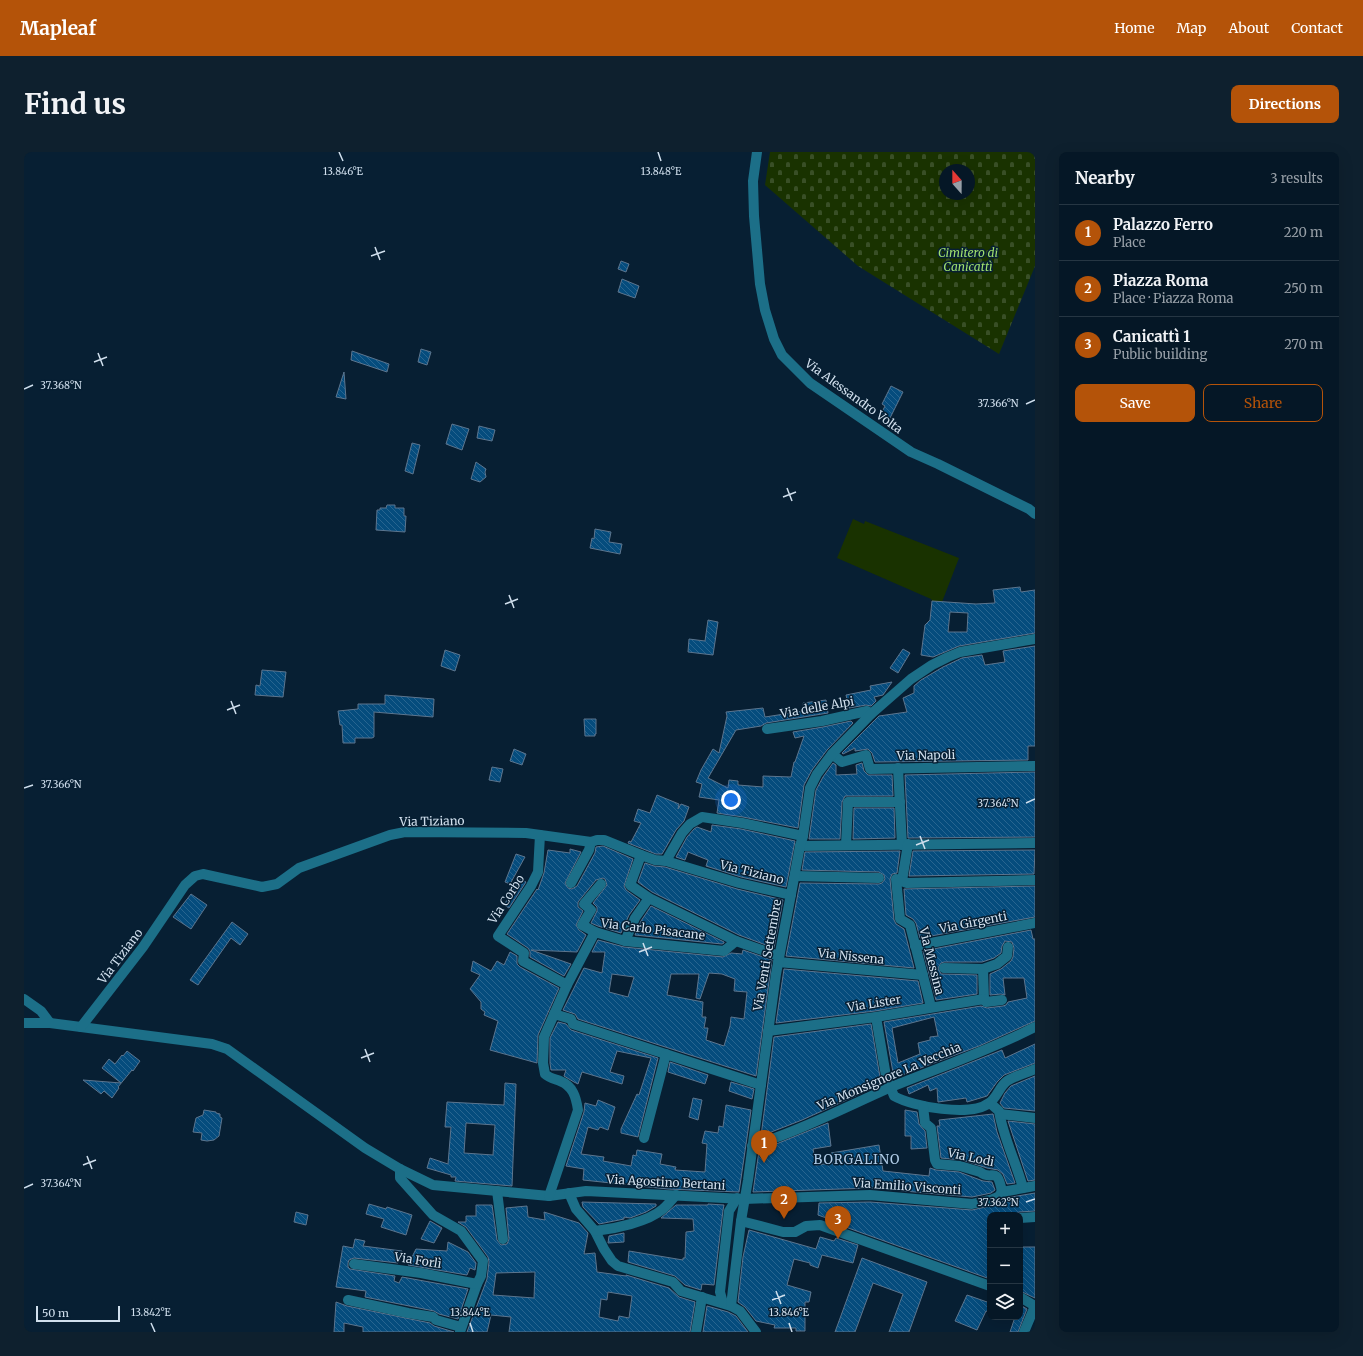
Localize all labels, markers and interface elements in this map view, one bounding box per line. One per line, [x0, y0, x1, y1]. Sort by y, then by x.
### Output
text: Mapleaf [20, 16, 96, 40]
text: Home [1114, 19, 1155, 37]
text: Map [1177, 19, 1206, 37]
text: About [1228, 19, 1269, 37]
text: Contact [1291, 19, 1343, 37]
button: Directions [1231, 85, 1339, 123]
text: Find us [24, 86, 126, 122]
north arrow [939, 164, 975, 200]
text: 13.846°E [323, 165, 364, 178]
text: 13.848°E [641, 165, 682, 178]
text: Nearby [1075, 167, 1135, 189]
text: 3 results [1270, 170, 1323, 187]
text: Palazzo Ferro [1113, 215, 1213, 234]
text: 1 [1085, 224, 1091, 241]
text: 220 m [1284, 224, 1323, 241]
text: Place [1113, 234, 1146, 251]
park label: Cimitero di Canicattì [938, 245, 998, 274]
text: Piazza Roma [1113, 271, 1208, 290]
text: 2 [1084, 280, 1092, 297]
text: 250 m [1284, 280, 1323, 297]
text: Place · Piazza Roma [1113, 290, 1234, 307]
text: Canicattì 1 [1113, 327, 1190, 346]
text: 3 [1084, 336, 1092, 353]
text: 270 m [1284, 336, 1323, 353]
text: Public building [1113, 346, 1207, 363]
street label: Via Alessandro Volta [801, 355, 906, 437]
text: 37.368°N [40, 379, 82, 392]
button: Save [1075, 384, 1195, 422]
button: Share [1203, 384, 1323, 422]
text: 37.366°N [977, 397, 1019, 410]
street label: Via delle Alpi [778, 693, 855, 721]
street label: Via Napoli [896, 747, 956, 763]
text: 37.366°N [40, 778, 82, 791]
your location [721, 790, 741, 810]
text: 37.364°N [978, 797, 1019, 810]
street label: Via Tiziano [398, 813, 465, 829]
street label: Via Tiziano [718, 857, 785, 887]
street label: Via Corbo [484, 872, 527, 927]
street label: Via Venti Settembre [750, 898, 784, 1013]
street label: Via Girgenti [937, 908, 1008, 936]
street label: Via Carlo Pisacane [599, 915, 706, 943]
street label: Via Tiziano [94, 925, 146, 987]
street label: Via Messina [916, 925, 948, 997]
street label: Via Nissena [816, 945, 885, 967]
street label: Via Lister [845, 991, 903, 1015]
street label: Via Monsignore La Vecchia [814, 1039, 964, 1114]
pin: 1 [751, 1130, 777, 1163]
street label: Via Lodi [945, 1145, 996, 1169]
district label: BORGALINO [814, 1151, 900, 1168]
street label: Via Agostino Bertani [605, 1171, 726, 1193]
street label: Via Emilio Visconti [851, 1175, 962, 1197]
text: 37.364°N [41, 1177, 82, 1190]
pin: 2 [771, 1186, 797, 1219]
text: 37.362°N [977, 1196, 1019, 1209]
pin: 3 [825, 1206, 851, 1239]
map controls [987, 1212, 1023, 1320]
button: + [987, 1212, 1023, 1248]
button: − [987, 1248, 1023, 1284]
street label: Via Forlì [392, 1249, 443, 1271]
button: layers [987, 1284, 1023, 1320]
scale bar [36, 1304, 120, 1323]
text: 50 m [42, 1306, 69, 1320]
text: 13.842°E [131, 1306, 172, 1319]
text: 13.844°E [450, 1306, 491, 1319]
text: 13.846°E [769, 1306, 810, 1319]

